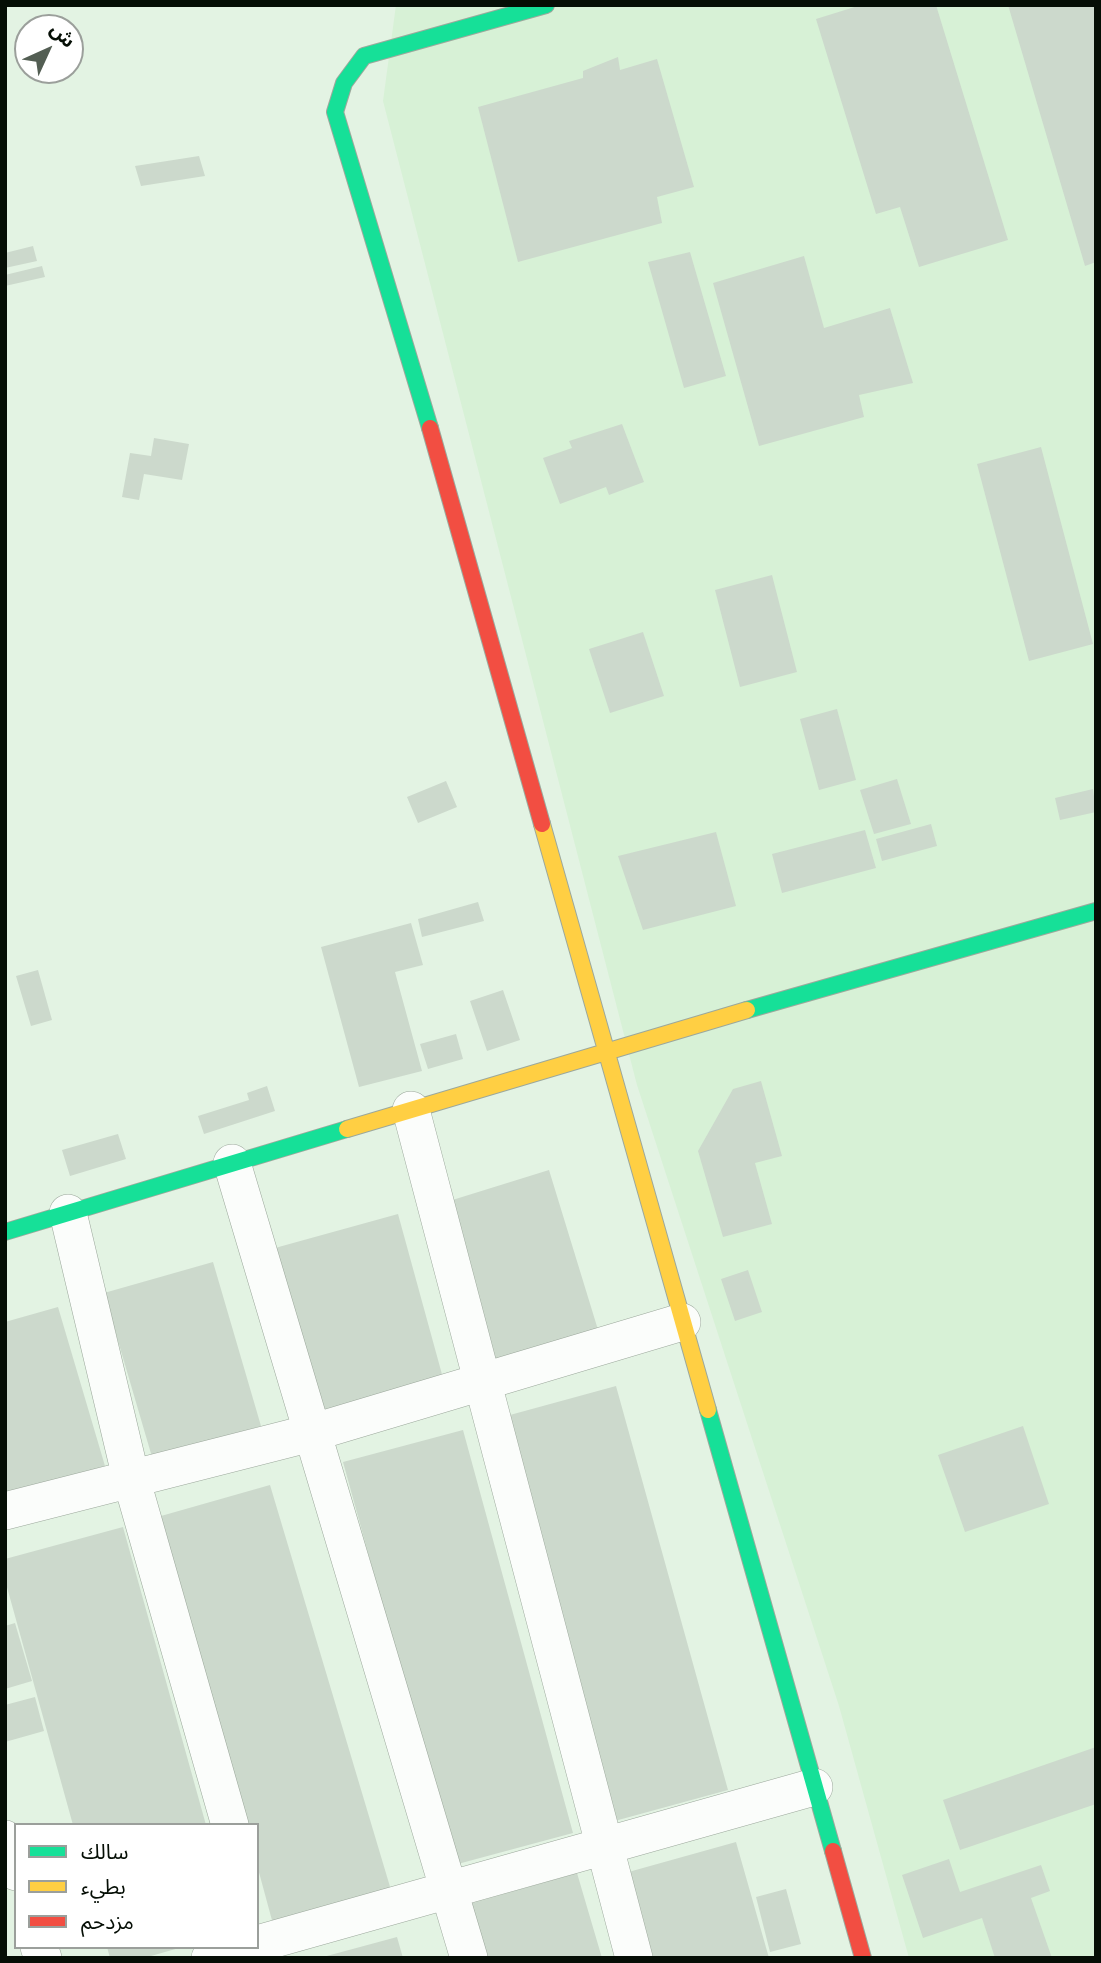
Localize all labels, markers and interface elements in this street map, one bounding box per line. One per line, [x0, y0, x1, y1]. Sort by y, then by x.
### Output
north arrow [14, 14, 84, 84]
text: ش [46, 19, 79, 52]
legend [14, 1823, 259, 1949]
text: سالك [81, 1840, 128, 1863]
text: بطيء [81, 1875, 126, 1898]
text: مزدحم [81, 1910, 134, 1933]

